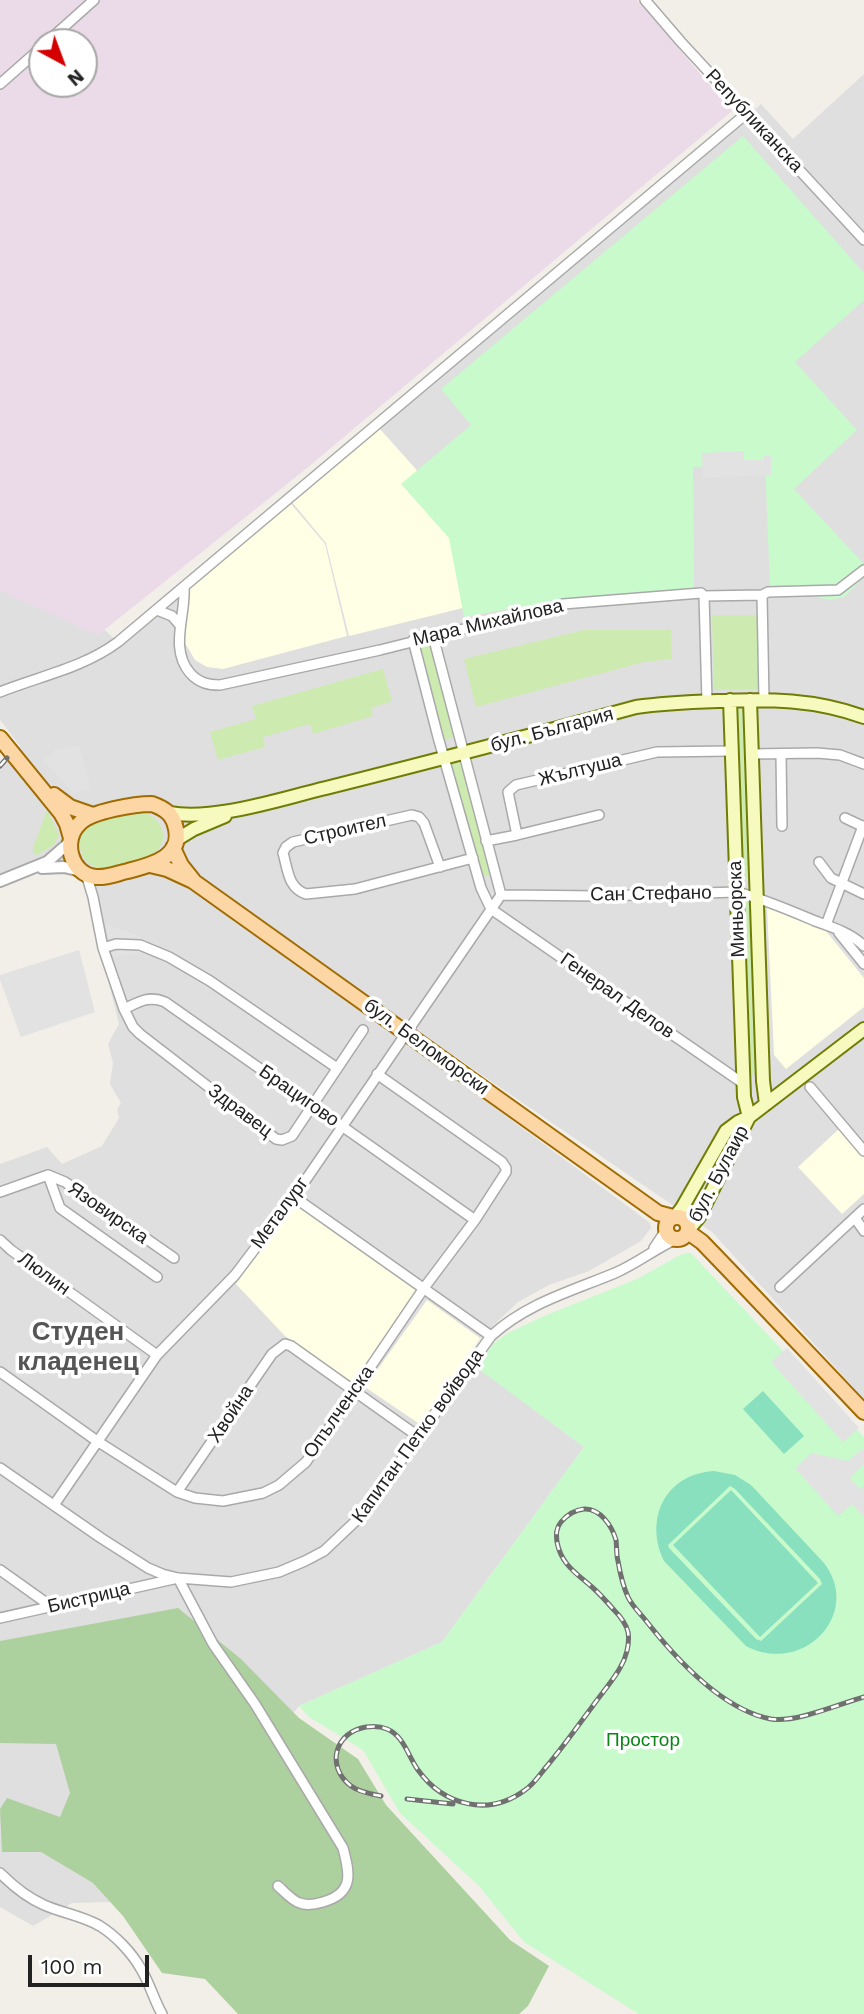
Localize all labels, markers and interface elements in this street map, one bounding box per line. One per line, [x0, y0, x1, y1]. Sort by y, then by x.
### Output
north arrow [28, 28, 98, 98]
text: N [63, 64, 89, 91]
street label: Републиканска [700, 65, 808, 177]
street label: Мара Михайлова [411, 595, 565, 651]
street label: бул. България [488, 703, 616, 757]
street label: Жълтуша [536, 749, 624, 791]
street label: Строител [302, 809, 388, 851]
street label: Миньорска [724, 860, 750, 958]
street label: Сан Стефано [590, 882, 712, 906]
street label: Генерал Делов [556, 948, 678, 1044]
street label: бул. Беломорски [359, 994, 493, 1100]
street label: Брацигово [255, 1060, 343, 1132]
street label: Здравец [203, 1079, 277, 1143]
street label: бул. Булаир [684, 1122, 754, 1226]
street label: Металург [246, 1173, 314, 1253]
street label: Язовирска [63, 1177, 153, 1249]
street label: Люлин [14, 1248, 74, 1300]
district label: Студен кладенец [17, 1316, 139, 1378]
street label: Капитан Петко войвода [347, 1345, 489, 1527]
street label: Опълченска [299, 1361, 379, 1463]
street label: Хвойна [203, 1381, 259, 1447]
street label: Бистрица [46, 1577, 132, 1619]
park label: Простор [606, 1729, 680, 1751]
scale bar [32, 1940, 152, 1984]
text: 100 m [41, 1954, 103, 1979]

